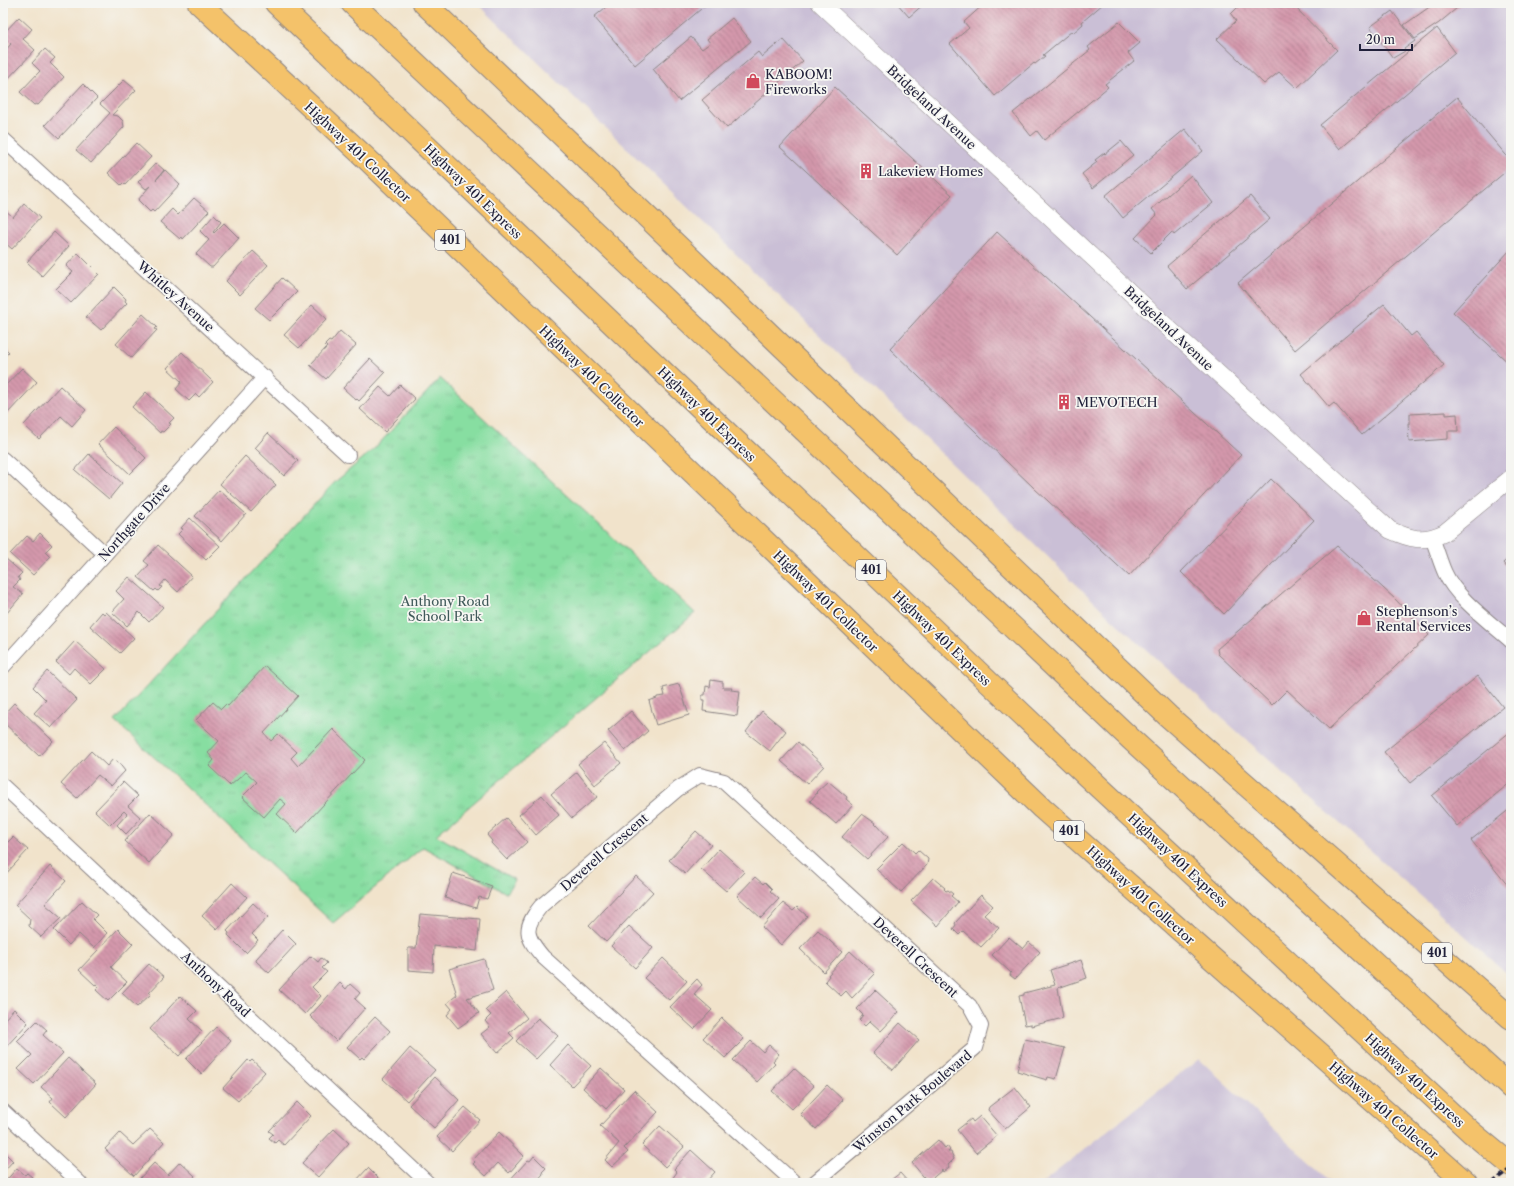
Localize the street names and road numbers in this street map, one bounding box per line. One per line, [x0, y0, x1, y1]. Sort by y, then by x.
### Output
street label: Bridgeland Avenue [884, 61, 980, 153]
street label: Highway 401 Collector [302, 99, 415, 206]
street label: Highway 401 Express [421, 140, 525, 242]
road number: 401 [435, 230, 465, 250]
street label: Whitley Avenue [133, 257, 218, 335]
street label: Bridgeland Avenue [1121, 282, 1217, 374]
street label: Highway 401 Collector [536, 322, 648, 431]
street label: Highway 401 Express [655, 363, 760, 465]
street label: Northgate Drive [95, 480, 173, 564]
street label: Highway 401 Collector [770, 547, 882, 656]
road number: 401 [856, 560, 886, 580]
street label: Highway 401 Express [890, 587, 995, 689]
street label: Deverell Crescent [557, 809, 651, 894]
street label: Highway 401 Express [1125, 810, 1231, 910]
road number: 401 [1054, 821, 1084, 841]
street label: Highway 401 Collector [1084, 842, 1199, 948]
street label: Deverell Crescent [870, 914, 962, 1001]
road number: 401 [1422, 943, 1452, 963]
street label: Anthony Road [177, 947, 254, 1020]
street label: Highway 401 Express [1362, 1030, 1468, 1130]
street label: Winston Park Boulevard [849, 1047, 975, 1156]
street label: Highway 401 Collector [1326, 1058, 1442, 1162]

